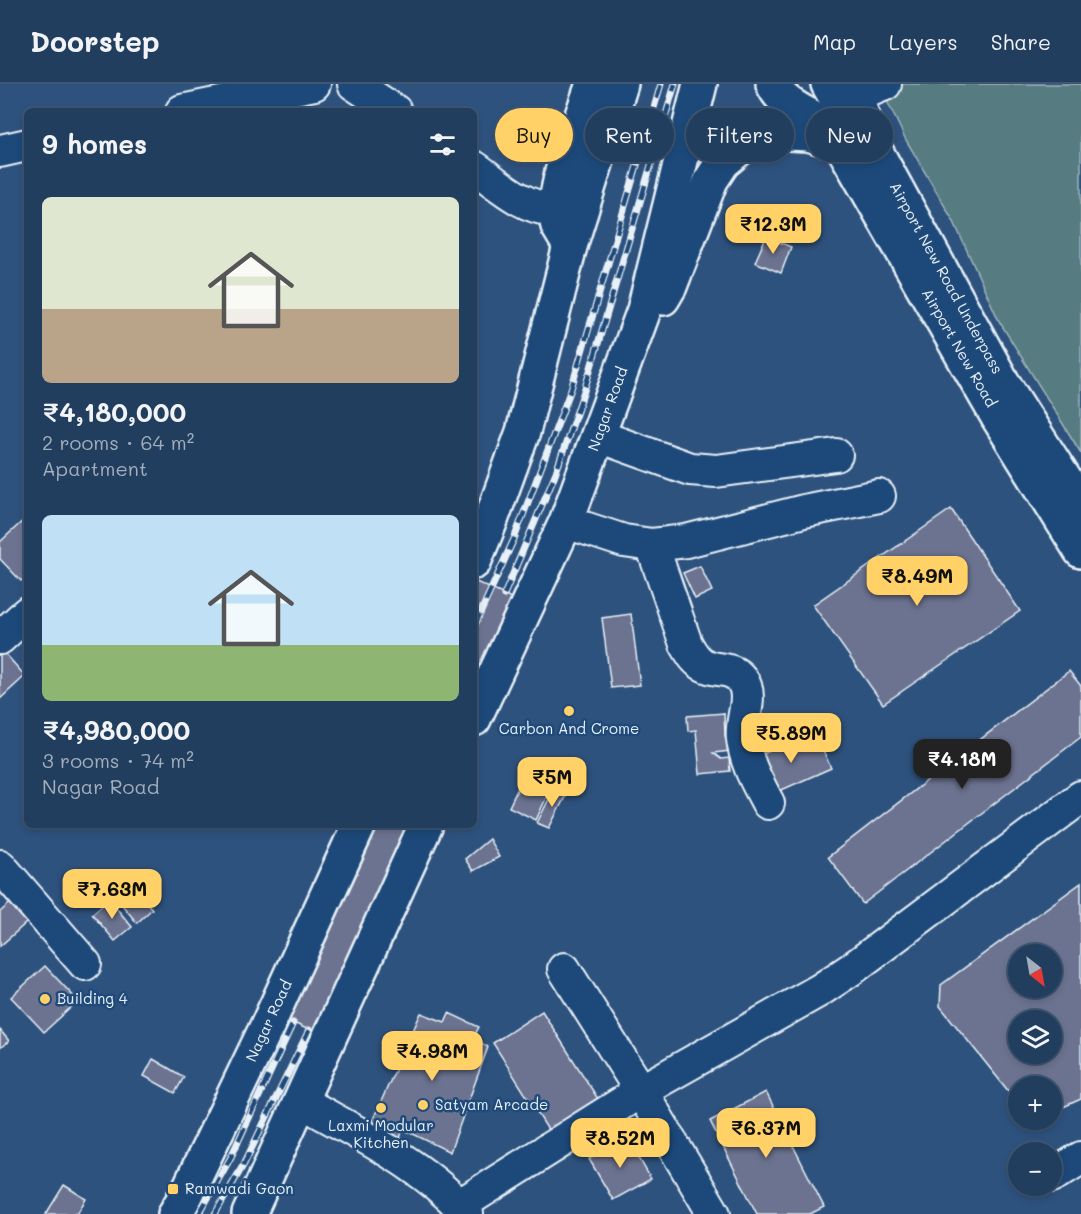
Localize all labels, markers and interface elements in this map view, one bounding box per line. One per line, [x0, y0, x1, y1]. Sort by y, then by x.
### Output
text: Doorstep [30, 23, 160, 59]
text: Map [813, 28, 856, 55]
text: Layers [889, 28, 958, 55]
text: Share [991, 28, 1051, 55]
chip: Buy [495, 108, 573, 162]
chip: Rent [585, 108, 674, 162]
chip: Filters [686, 108, 794, 162]
chip: New [806, 108, 893, 162]
text: 9 homes [42, 127, 147, 161]
icon: filters [426, 128, 459, 161]
street label: Airport New Road Underpass [886, 179, 1006, 377]
pin: ₹12.3M [724, 204, 822, 255]
text: ₹12.3M [739, 210, 807, 236]
icon: home [197, 236, 305, 344]
street label: Airport New Road [918, 286, 1000, 410]
street label: Nagar Road [583, 364, 632, 453]
text: ₹4,180,000 [42, 395, 186, 429]
text: 2 rooms · 64 m² [42, 429, 194, 455]
text: Apartment [42, 455, 148, 481]
icon: home [197, 554, 305, 662]
pin: ₹8.49M [868, 556, 966, 607]
text: ₹8.49M [881, 562, 953, 588]
marker: Carbon And Crome [562, 704, 576, 718]
text: ₹4,980,000 [42, 713, 190, 747]
pin: ₹5.89M [742, 713, 840, 764]
place label: Carbon And Crome [499, 718, 639, 738]
text: ₹5.89M [755, 719, 827, 745]
pin: ₹4.18M [913, 739, 1011, 790]
text: ₹4.18M [927, 745, 997, 771]
text: 3 rooms · 74 m² [42, 747, 194, 773]
pin: ₹5M [523, 757, 581, 808]
text: ₹5M [531, 763, 573, 789]
text: Nagar Road [42, 773, 160, 799]
pin: ₹7.63M [63, 869, 161, 920]
text: ₹7.63M [77, 875, 147, 901]
north arrow [1008, 944, 1062, 998]
map controls [1008, 944, 1062, 1196]
street label: Nagar Road [240, 976, 296, 1065]
place label: Building 4 [57, 988, 128, 1008]
marker: Building 4 [38, 992, 52, 1006]
button: layers [1008, 1010, 1062, 1064]
pin: ₹4.98M [383, 1031, 481, 1082]
text: ₹4.98M [396, 1037, 468, 1063]
button: + [1008, 1076, 1062, 1130]
place label: Satyam Arcade [435, 1094, 548, 1114]
marker: Satyam Arcade [416, 1098, 430, 1112]
marker: Laxmi Modular Kitchen [374, 1101, 388, 1115]
pin: ₹6.37M [717, 1108, 815, 1159]
text: ₹6.37M [731, 1114, 801, 1140]
place label: Laxmi Modular Kitchen [328, 1115, 434, 1152]
pin: ₹8.52M [571, 1118, 669, 1169]
text: ₹8.52M [585, 1124, 655, 1150]
button: − [1008, 1142, 1062, 1196]
place label: Ramwadi Gaon [185, 1178, 293, 1198]
marker: Ramwadi Gaon [166, 1182, 180, 1196]

